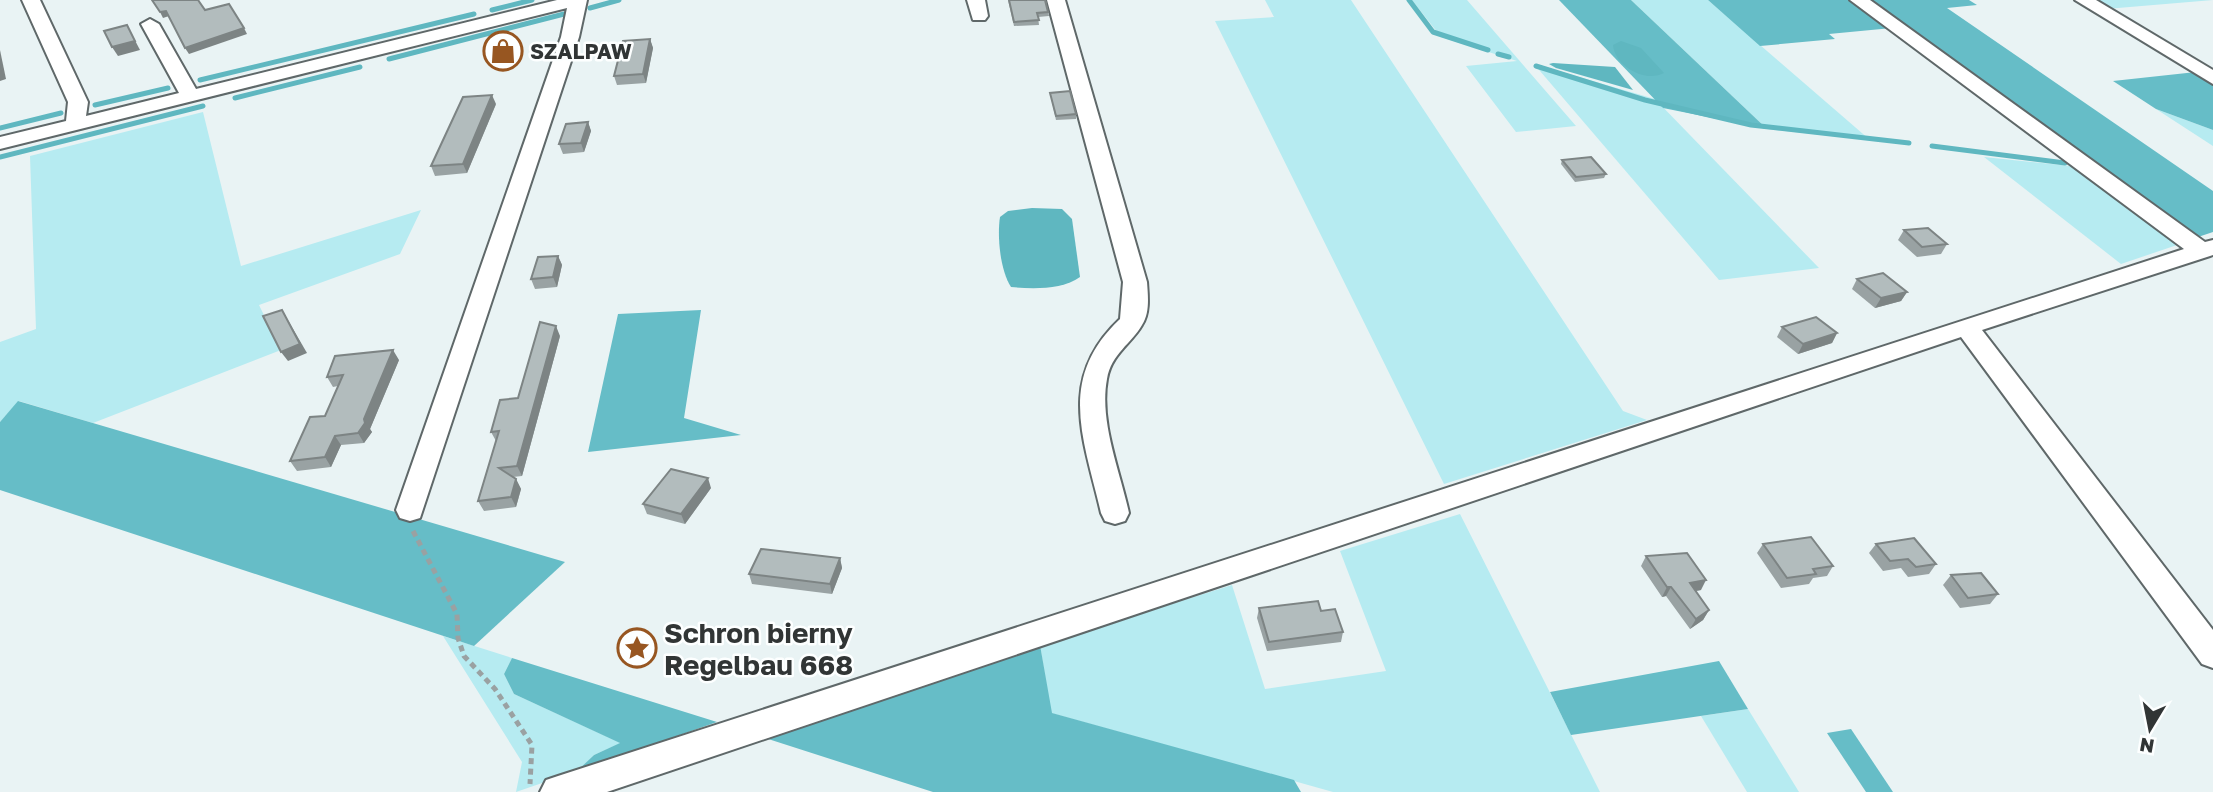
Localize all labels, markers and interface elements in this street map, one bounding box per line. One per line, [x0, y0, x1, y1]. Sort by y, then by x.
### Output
shop icon: SZALPAW [482, 30, 524, 72]
place label: SZALPAW [530, 38, 632, 64]
place label: Schron bierny Regelbau 668 [664, 616, 853, 681]
place icon: Schron bierny Regelbau 668 [616, 627, 658, 669]
north arrow [2115, 694, 2185, 764]
text: N [2138, 734, 2156, 759]

